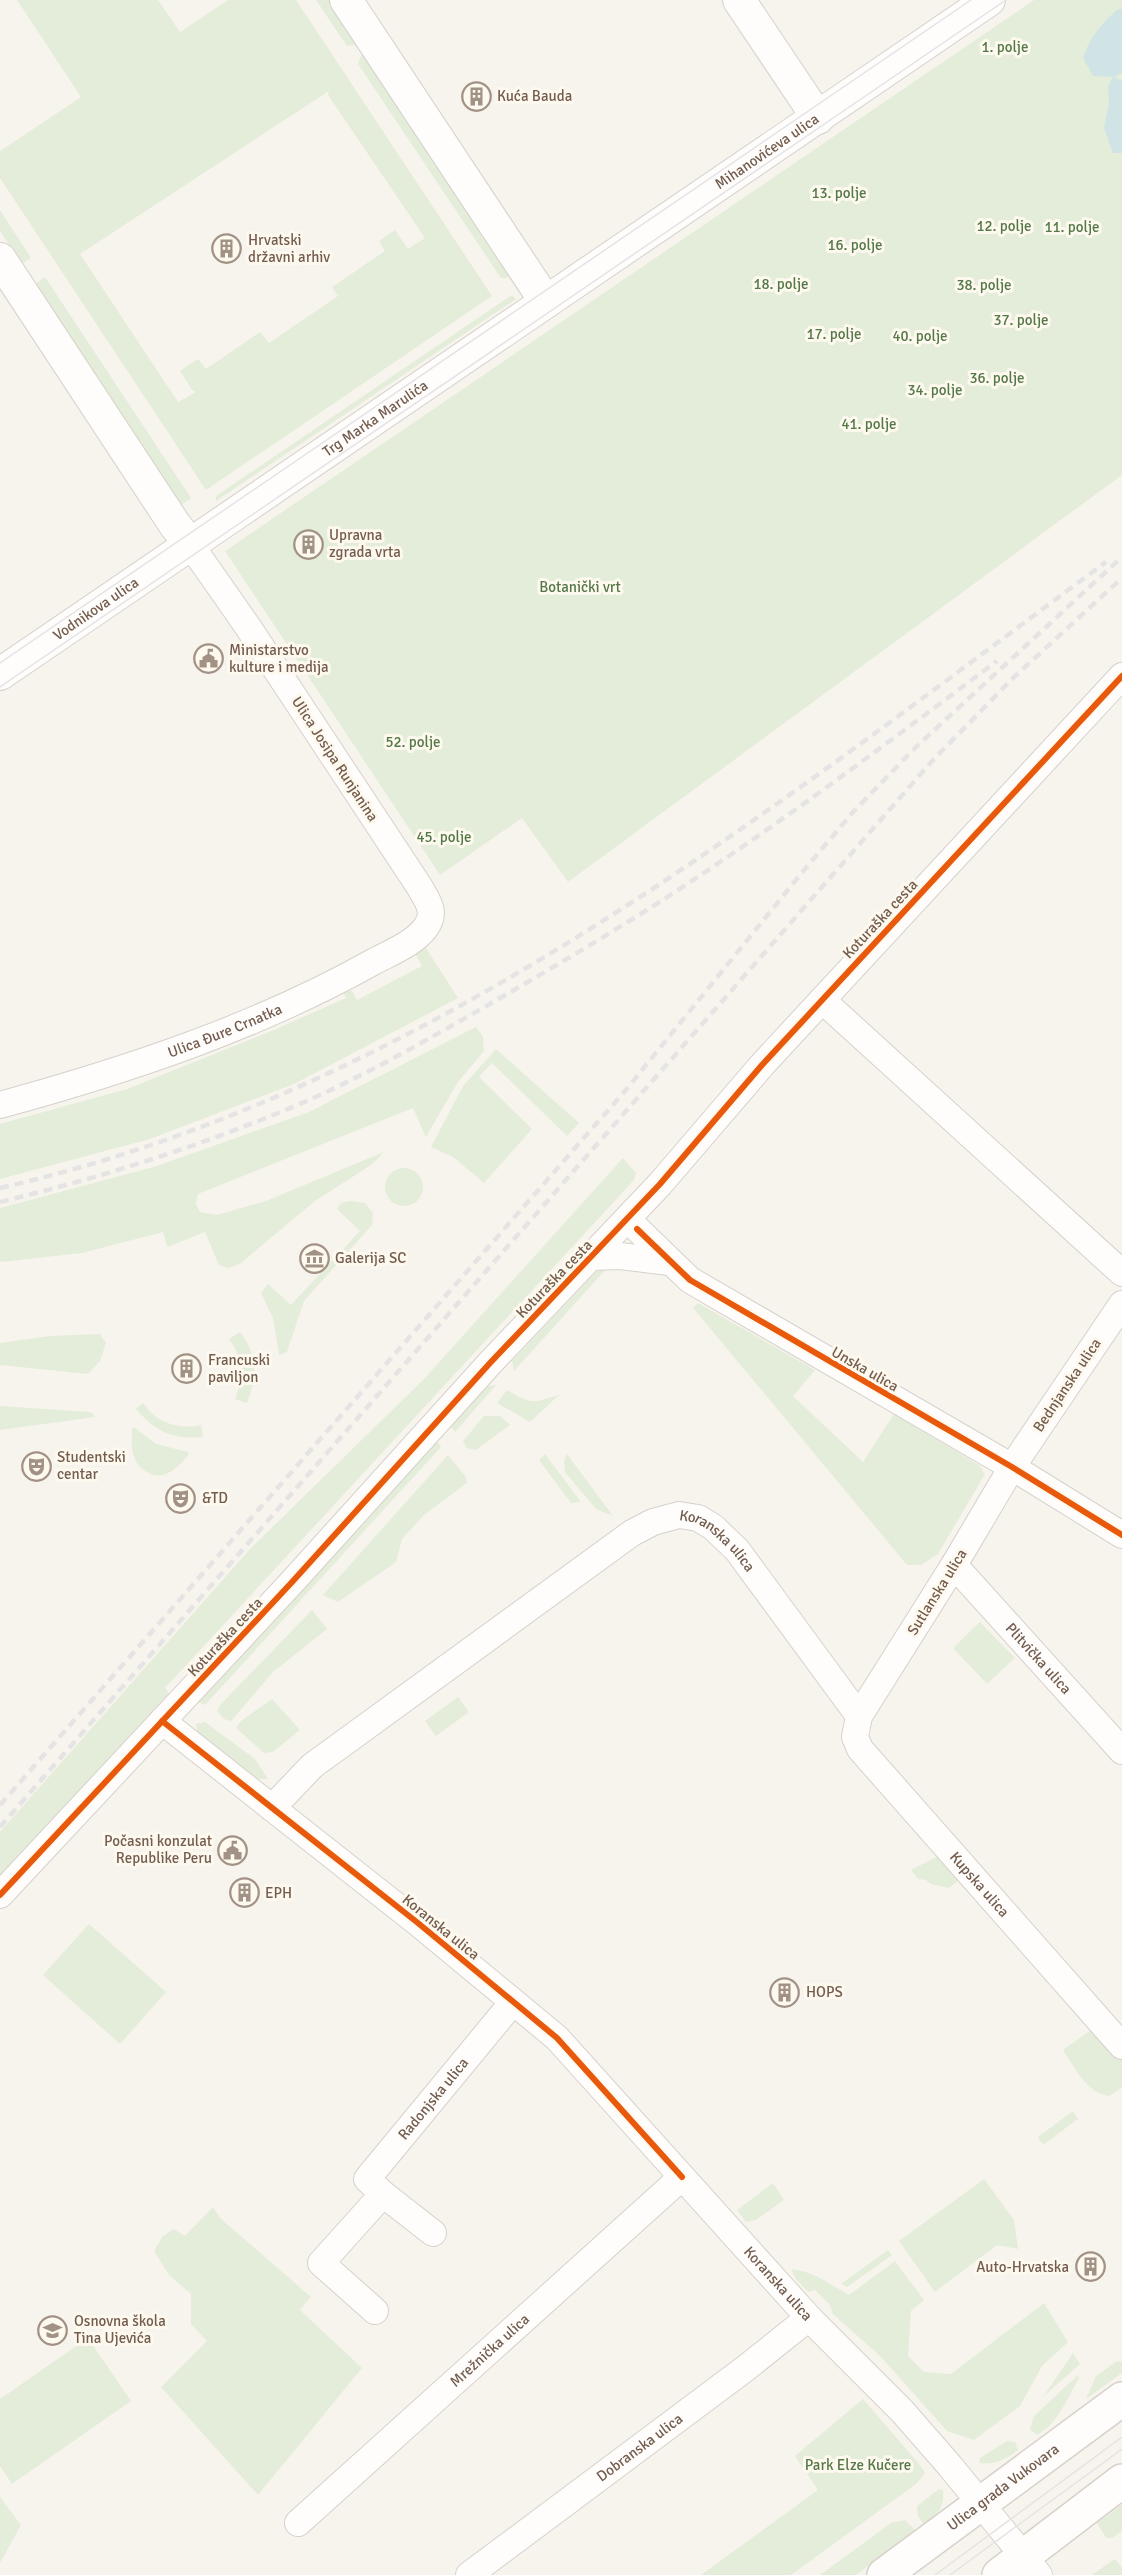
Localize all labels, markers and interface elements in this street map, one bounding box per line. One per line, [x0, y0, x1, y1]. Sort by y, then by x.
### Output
park label: 1. polje [981, 38, 1029, 56]
building icon: Kuća Bauda [460, 80, 492, 112]
place label: Kuća Bauda [497, 87, 572, 105]
street label: Mihanovićeva ulica [711, 110, 822, 193]
park label: 13. polje [811, 184, 867, 202]
park label: 12. polje [976, 217, 1032, 235]
park label: 11. polje [1044, 218, 1100, 236]
place label: Hrvatski državni arhiv [248, 231, 330, 266]
building icon: Hrvatski državni arhiv [211, 233, 243, 265]
park label: 16. polje [827, 236, 883, 254]
park label: 18. polje [753, 275, 809, 293]
park label: 38. polje [956, 276, 1012, 294]
park label: 37. polje [993, 311, 1049, 329]
park label: 17. polje [806, 325, 862, 343]
park label: 40. polje [892, 327, 948, 345]
park label: 36. polje [969, 369, 1025, 387]
street label: Trg Marka Marulića [319, 376, 431, 461]
park label: 34. polje [907, 381, 963, 399]
park label: 41. polje [841, 415, 897, 433]
place label: Upravna zgrada vrta [329, 526, 401, 561]
building icon: Upravna zgrada vrta [292, 528, 324, 560]
street label: Vodnikova ulica [50, 573, 142, 644]
park label: Botanički vrt [539, 578, 621, 596]
place label: Ministarstvo kulture i medija [229, 641, 329, 676]
public building icon: Ministarstvo kulture i medija [192, 643, 224, 675]
street label: Ulica Josipa Runjanina [288, 693, 382, 825]
park label: 52. polje [385, 733, 441, 751]
park label: 45. polje [416, 828, 472, 846]
street label: Koturaška cesta [839, 876, 921, 962]
street label: Ulica Đure Crnatka [165, 1000, 285, 1061]
street label: Koturaška cesta [512, 1236, 596, 1322]
museum icon: Galerija SC [298, 1242, 330, 1274]
place label: Galerija SC [335, 1249, 406, 1267]
street label: Bednjanska ulica [1029, 1335, 1105, 1435]
street label: Unska ulica [828, 1343, 902, 1395]
place label: Francuski paviljon [208, 1351, 270, 1386]
building icon: Francuski paviljon [171, 1353, 203, 1385]
place label: Studentski centar [57, 1448, 126, 1483]
theatre icon: Studentski centar [20, 1450, 52, 1482]
theatre icon: &TD [165, 1482, 197, 1514]
place label: &TD [202, 1489, 228, 1507]
street label: Koranska ulica [678, 1506, 759, 1575]
street label: Sutlanska ulica [903, 1546, 971, 1638]
street label: Koturaška cesta [184, 1594, 266, 1680]
street label: Plitvička ulica [1002, 1619, 1075, 1698]
place label: Počasni konzulat Republike Peru [104, 1832, 212, 1867]
public building icon: Počasni konzulat Republike Peru [217, 1834, 249, 1866]
street label: Kupska ulica [946, 1848, 1013, 1921]
building icon: EPH [228, 1877, 260, 1909]
place label: EPH [265, 1884, 292, 1902]
street label: Koranska ulica [399, 1890, 483, 1964]
building icon: HOPS [769, 1976, 801, 2008]
place label: HOPS [806, 1983, 843, 2001]
street label: Radonjska ulica [394, 2054, 472, 2143]
street label: Koranska ulica [740, 2243, 816, 2325]
building icon: Auto-Hrvatska [1074, 2251, 1106, 2283]
place label: Auto-Hrvatska [976, 2258, 1069, 2276]
street label: Mrežnička ulica [446, 2310, 533, 2391]
place label: Osnovna škola Tina Ujevića [74, 2312, 166, 2347]
school or university icon: Osnovna škola Tina Ujevića [37, 2314, 69, 2346]
street label: Dobranska ulica [593, 2409, 686, 2486]
street label: Ulica grada Vukovara [943, 2440, 1063, 2534]
park label: Park Elze Kučere [805, 2456, 911, 2474]

